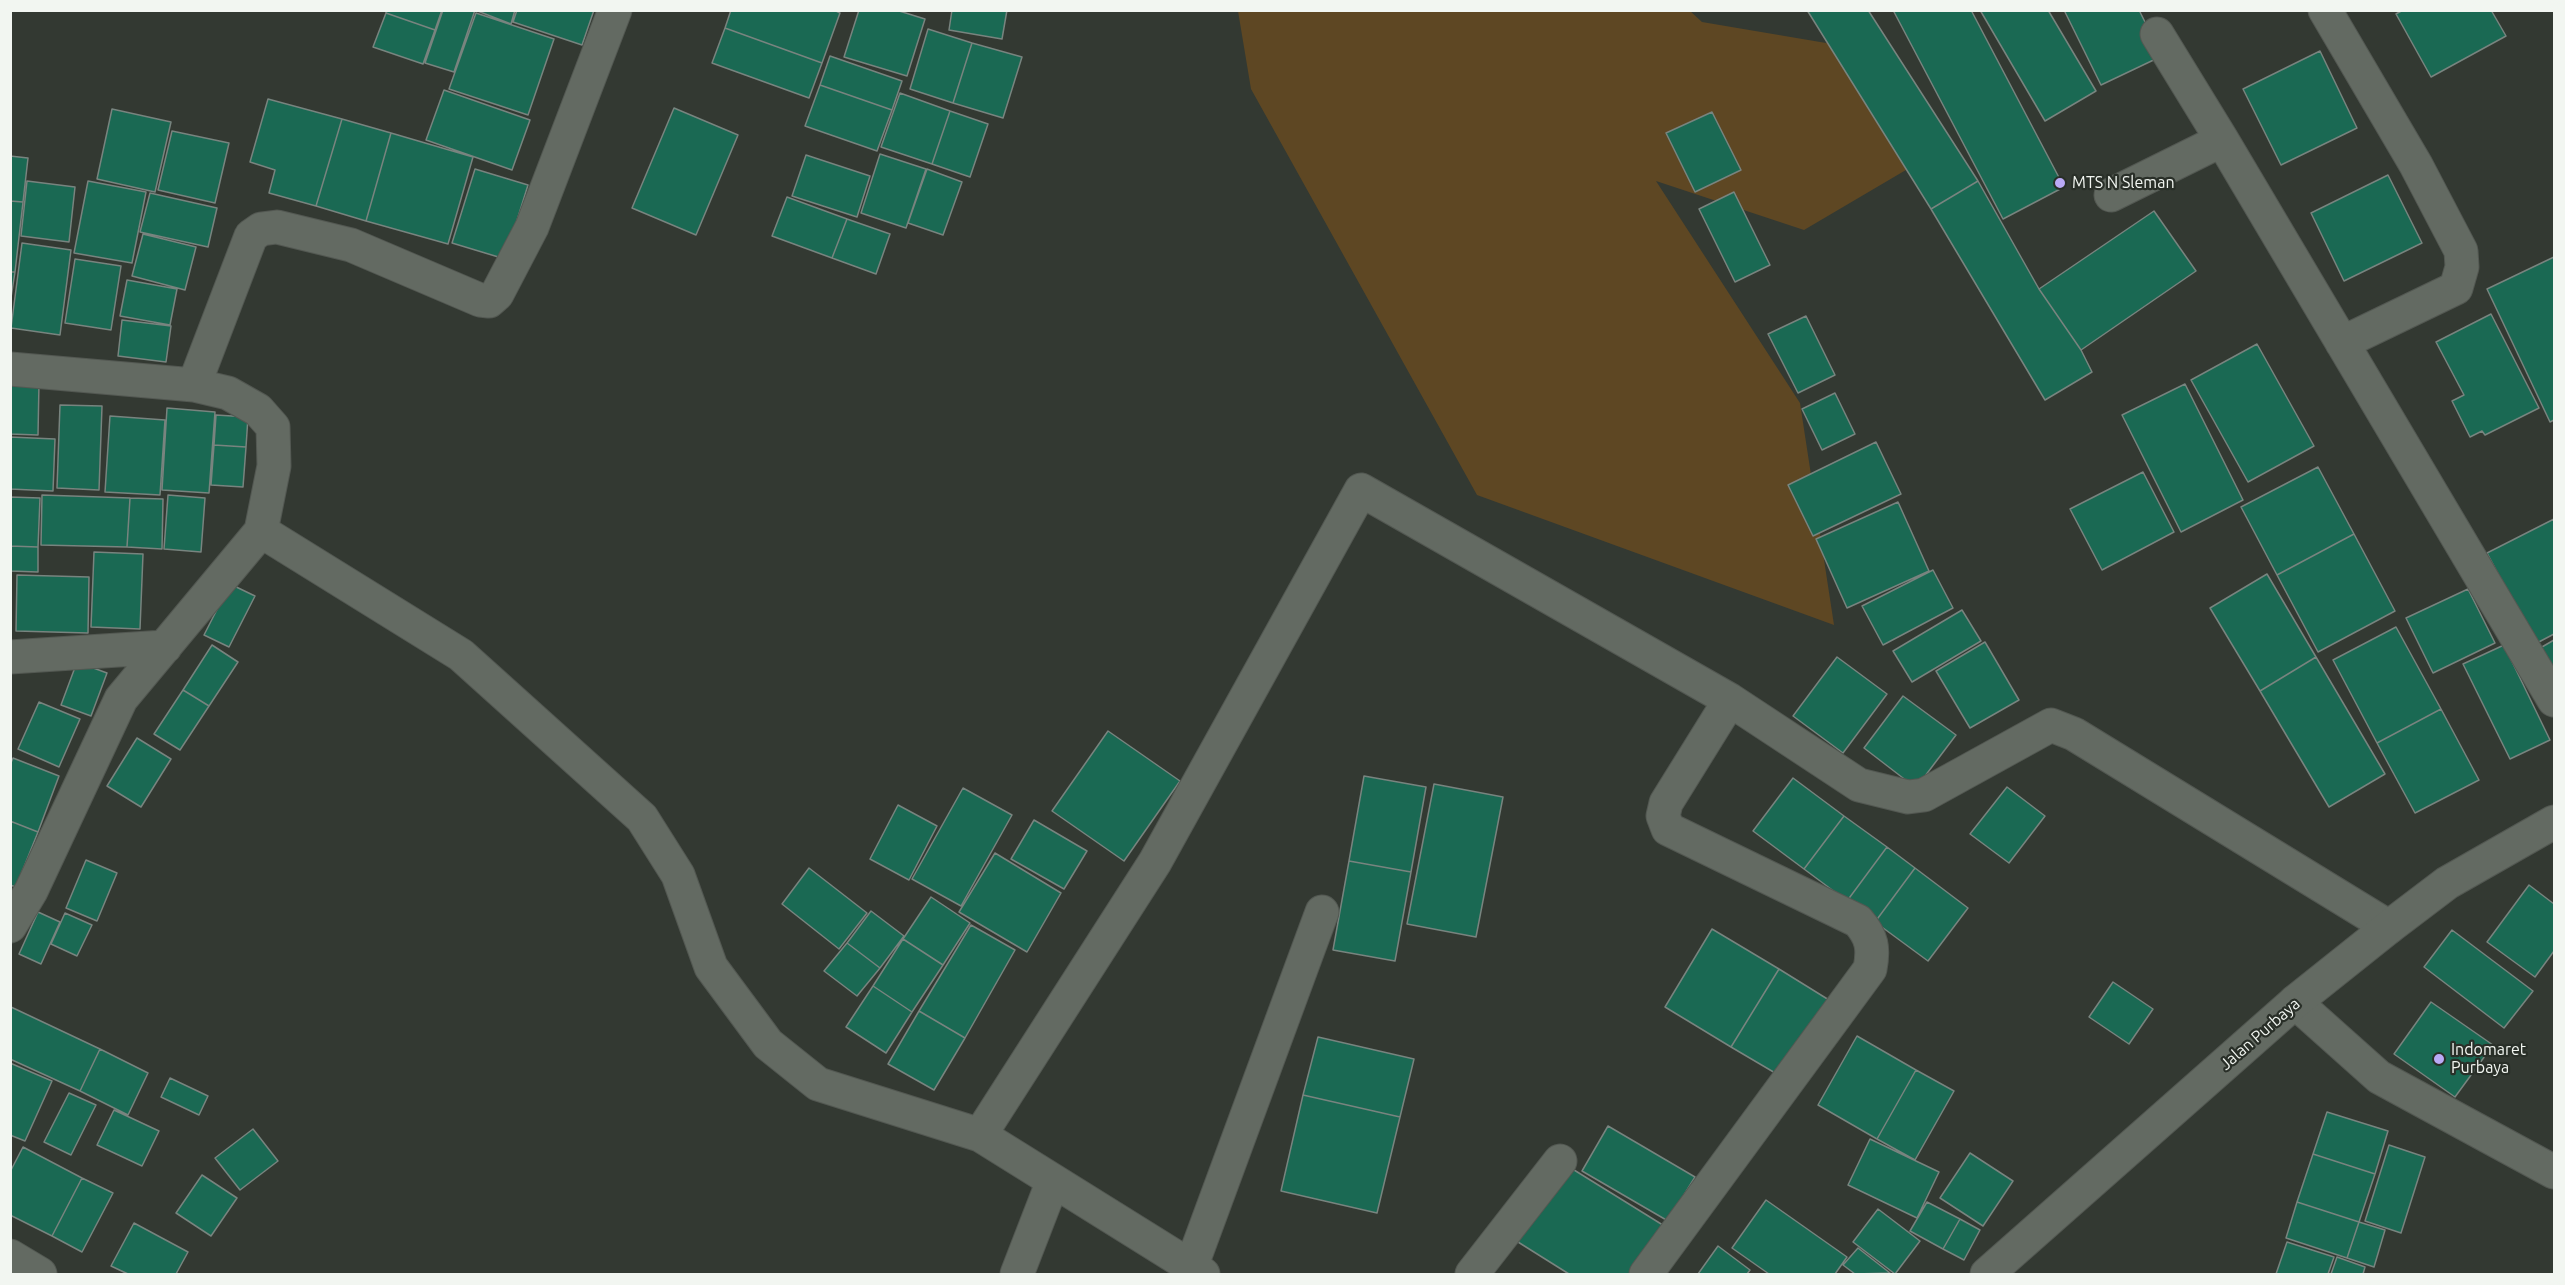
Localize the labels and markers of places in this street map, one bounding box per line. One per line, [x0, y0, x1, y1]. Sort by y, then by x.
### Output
place label: MTS N Sleman [2072, 173, 2175, 193]
marker: MTS N Sleman [2053, 176, 2067, 190]
place label: Indomaret Purbaya [2451, 1040, 2526, 1078]
marker: Indomaret Purbaya [2432, 1052, 2446, 1066]

